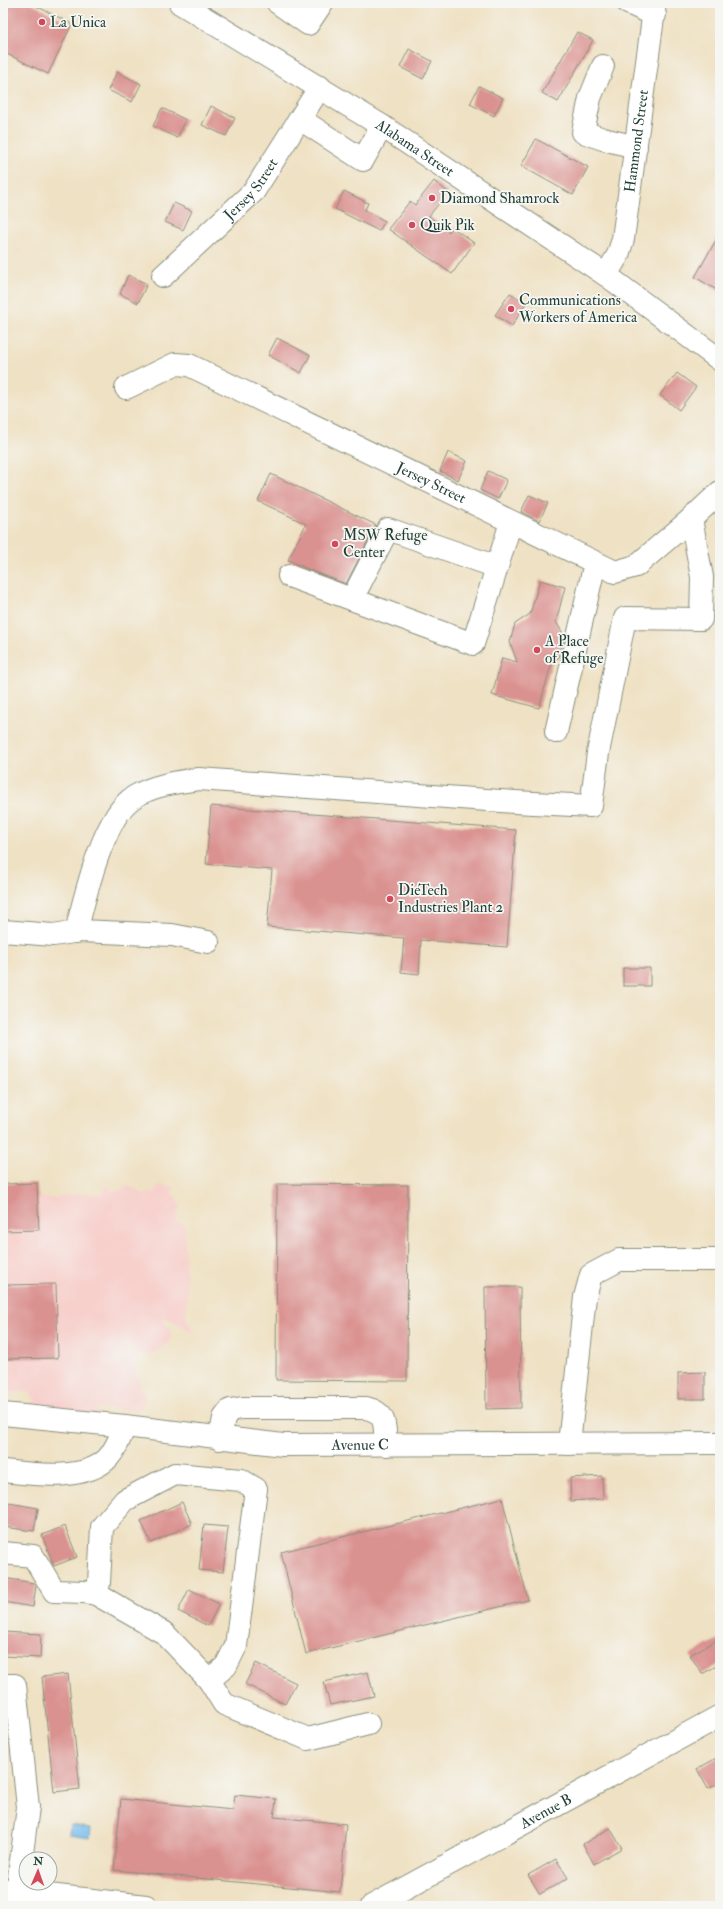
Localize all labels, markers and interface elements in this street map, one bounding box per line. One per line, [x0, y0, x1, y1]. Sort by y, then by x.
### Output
place label: La Unica [50, 13, 107, 32]
marker: La Unica [37, 17, 47, 27]
street label: Hammond Street [620, 88, 653, 194]
street label: Alabama Street [371, 115, 458, 181]
street label: Jersey Street [219, 155, 282, 226]
place label: Diamond Shamrock [440, 189, 559, 208]
marker: Diamond Shamrock [427, 193, 437, 203]
place label: Quik Pik [420, 216, 475, 235]
marker: Quik Pik [407, 220, 417, 230]
place label: Communications Workers of America [518, 291, 638, 327]
marker: Communications Workers of America [506, 304, 516, 314]
street label: Jersey Street [392, 458, 469, 508]
place label: MSW Refuge Center [343, 526, 427, 562]
marker: MSW Refuge Center [330, 539, 340, 549]
place label: A Place of Refuge [544, 632, 603, 668]
marker: A Place of Refuge [532, 645, 542, 655]
place label: DieTech Industries Plant 2 [398, 881, 503, 917]
marker: DieTech Industries Plant 2 [385, 894, 395, 904]
street label: Avenue C [330, 1436, 389, 1455]
street label: Avenue B [516, 1790, 575, 1834]
north arrow [18, 1851, 58, 1891]
text: N [32, 1855, 45, 1868]

